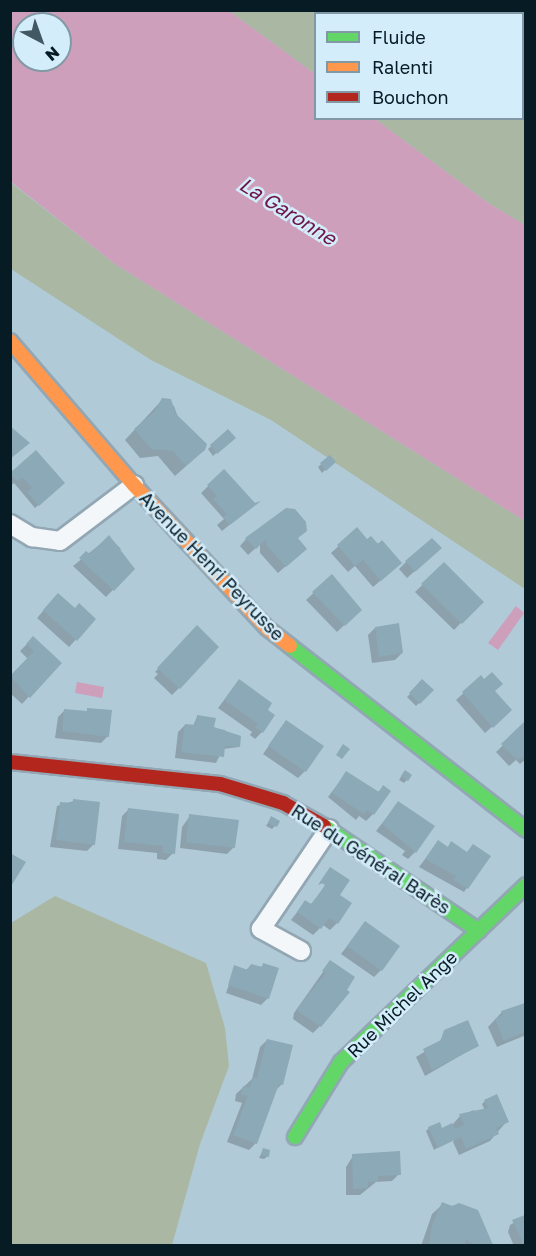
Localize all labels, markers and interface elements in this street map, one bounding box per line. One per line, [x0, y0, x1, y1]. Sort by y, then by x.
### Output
north arrow [12, 12, 72, 72]
legend [314, 12, 524, 120]
text: Fluide [372, 26, 426, 48]
text: N [41, 43, 64, 66]
text: Ralenti [372, 56, 433, 78]
text: Bouchon [372, 86, 449, 108]
water label: La Garonne [235, 172, 341, 250]
street label: Avenue Henri Peyrusse [135, 487, 289, 645]
street label: Rue du Général Barès [287, 800, 455, 918]
street label: Rue Michel Ange [343, 946, 461, 1062]

